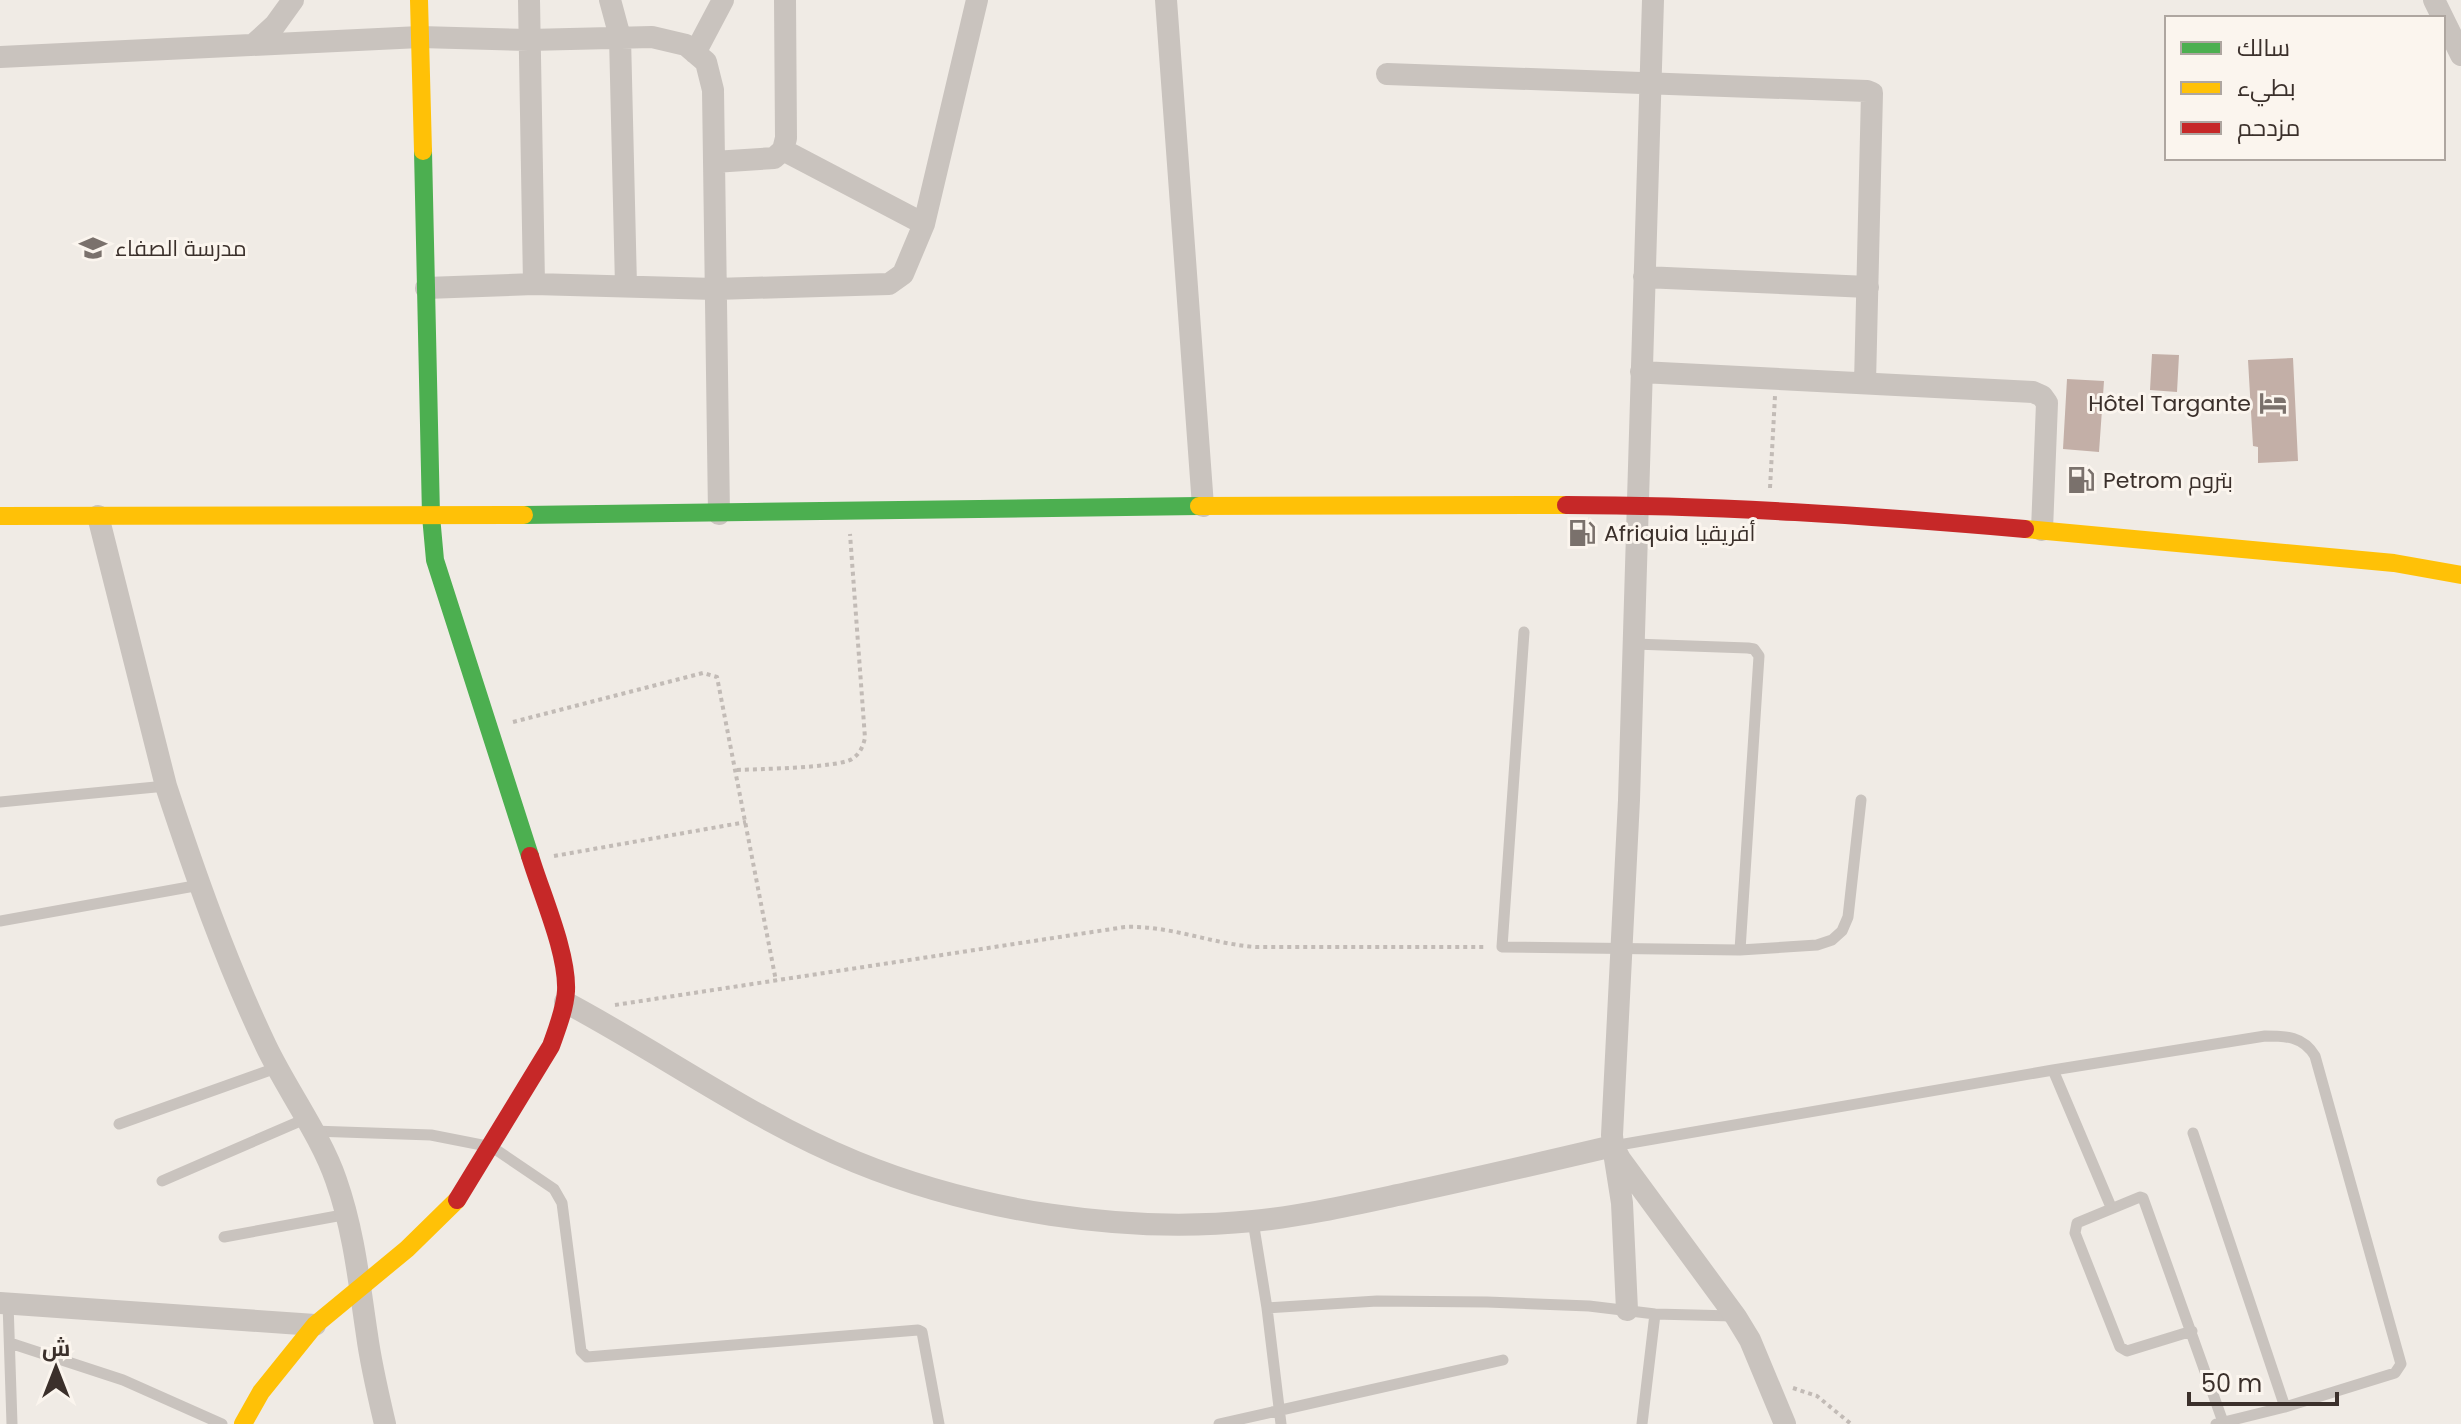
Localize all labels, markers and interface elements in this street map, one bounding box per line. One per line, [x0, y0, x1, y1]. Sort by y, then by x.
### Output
legend [2165, 16, 2445, 160]
text: سالك [2237, 31, 2290, 64]
text: بطيء [2237, 71, 2296, 107]
text: مزدحم [2237, 111, 2300, 144]
school or university icon: مدرسة الصفاء [78, 233, 108, 263]
place label: مدرسة الصفاء [115, 233, 247, 264]
place label: Hôtel Targante [2088, 388, 2251, 419]
hotel icon: Hôtel Targante [2258, 388, 2288, 418]
fuel station icon: Petrom بتروم [2066, 465, 2096, 495]
place label: Petrom بتروم [2103, 465, 2233, 496]
fuel station icon: Afriquia أفريقيا [1567, 518, 1597, 548]
place label: Afriquia أفريقيا [1604, 518, 1755, 549]
north arrow [16, 1328, 96, 1408]
text: ش [42, 1333, 70, 1364]
scale bar [2189, 1356, 2337, 1406]
text: 50 m [2201, 1367, 2262, 1400]

